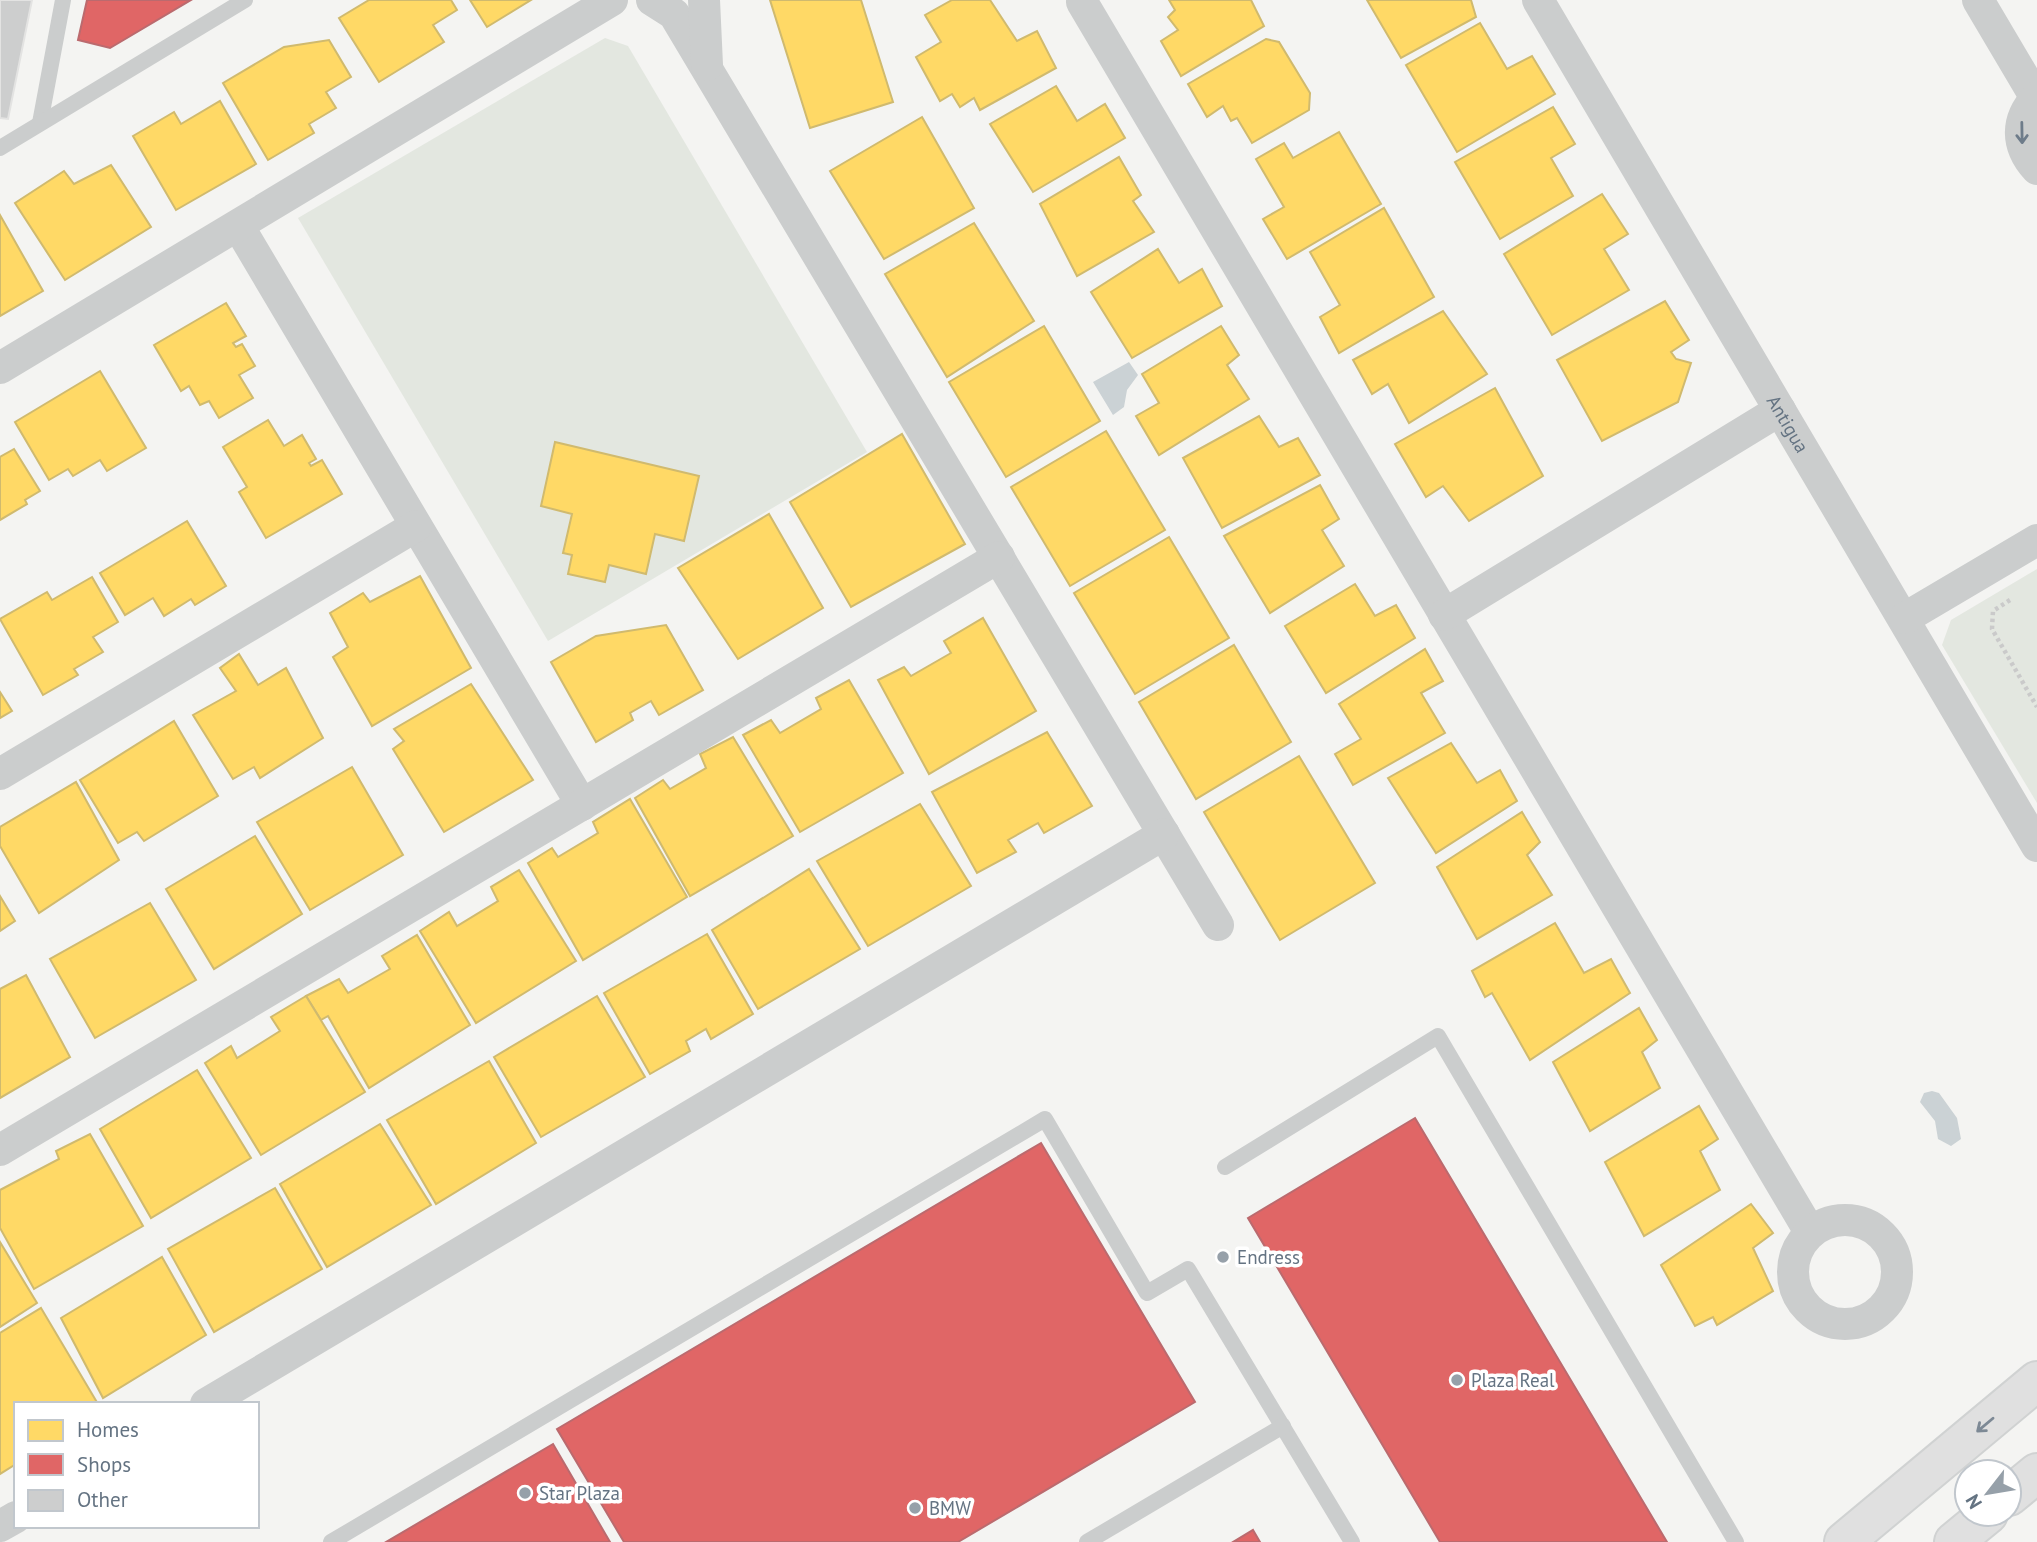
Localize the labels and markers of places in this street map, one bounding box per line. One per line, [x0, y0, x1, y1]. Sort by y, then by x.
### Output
place label: Endress [1237, 1245, 1300, 1269]
marker: Endress [1215, 1249, 1231, 1265]
place label: Plaza Real [1471, 1368, 1555, 1392]
marker: Plaza Real [1449, 1372, 1465, 1388]
place label: Star Plaza [539, 1481, 620, 1505]
marker: Star Plaza [517, 1485, 533, 1501]
place label: BMW [929, 1496, 971, 1520]
marker: BMW [907, 1500, 923, 1516]

